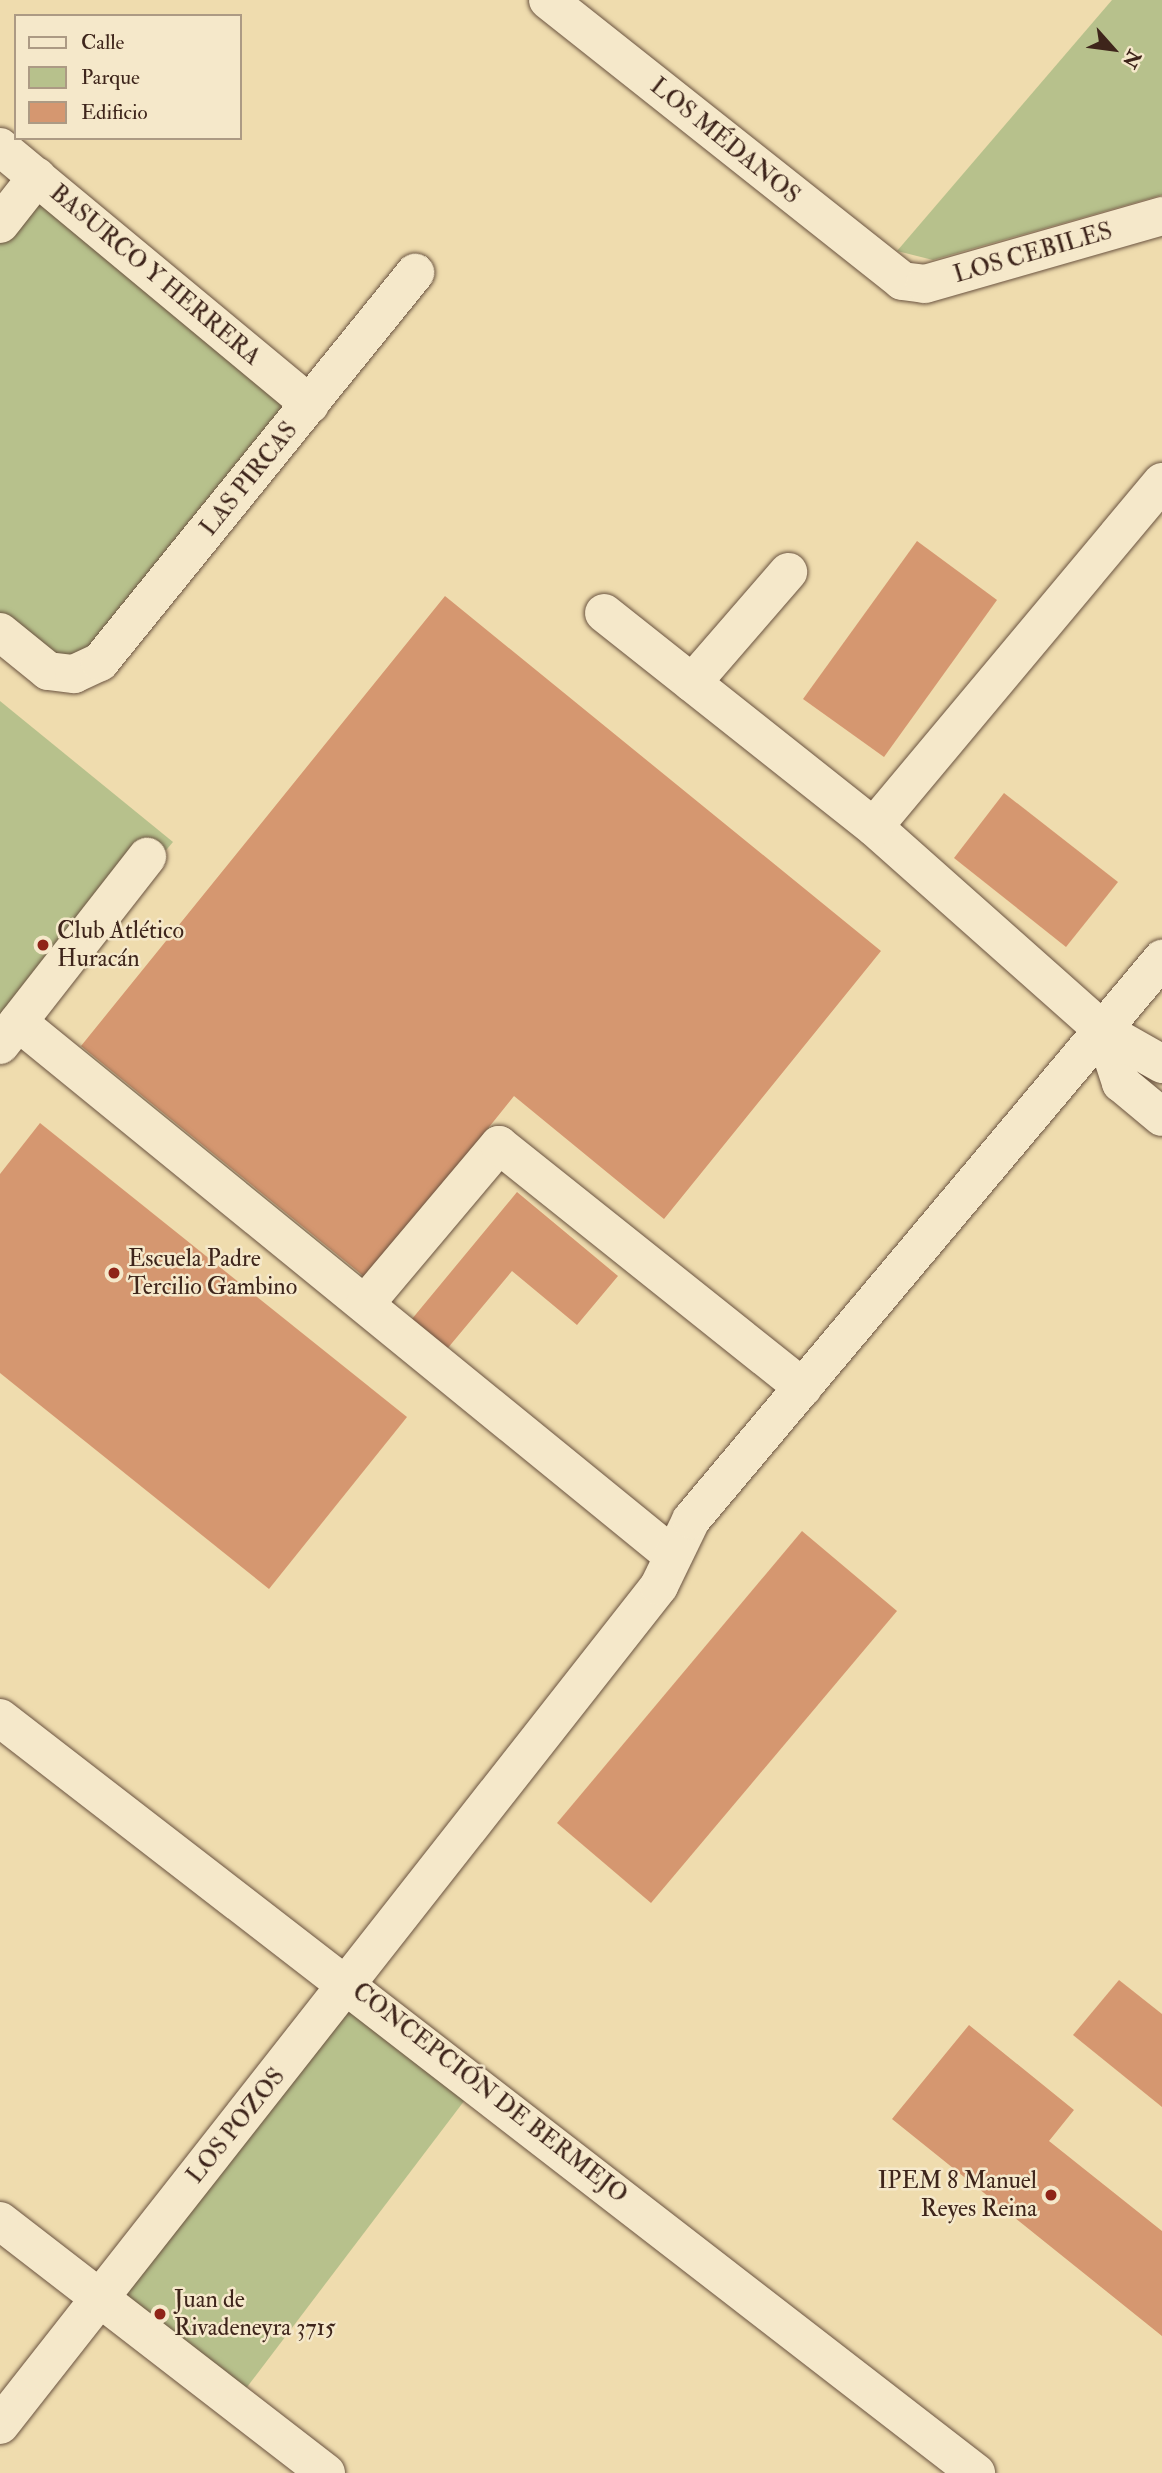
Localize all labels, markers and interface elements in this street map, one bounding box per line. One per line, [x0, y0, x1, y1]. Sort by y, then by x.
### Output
legend [14, 14, 242, 140]
north arrow [1078, 14, 1148, 84]
text: Calle [81, 29, 124, 56]
text: N [1117, 46, 1146, 72]
text: Parque [81, 64, 140, 91]
street label: LOS MÉDANOS [644, 72, 806, 210]
text: Edificio [81, 99, 148, 126]
street label: BASURCO Y HERRERA [44, 179, 266, 371]
street label: LOS CEBILES [950, 217, 1116, 289]
street label: LAS PIRCAS [194, 416, 304, 542]
place label: Club Atlético Huracán [57, 917, 184, 973]
marker: Club Atlético Huracán [35, 937, 51, 953]
place label: Escuela Padre Tercilio Gambino [128, 1245, 297, 1301]
marker: Escuela Padre Tercilio Gambino [106, 1265, 122, 1281]
street label: CONCEPCIÓN DE BERMEJO [347, 1977, 633, 2209]
street label: LOS POZOS [181, 2063, 291, 2189]
place label: IPEM 8 Manuel Reyes Reina [878, 2167, 1037, 2223]
marker: IPEM 8 Manuel Reyes Reina [1043, 2187, 1059, 2203]
place label: Juan de Rivadeneyra 3715 [174, 2286, 336, 2342]
marker: Juan de Rivadeneyra 3715 [152, 2306, 168, 2322]

